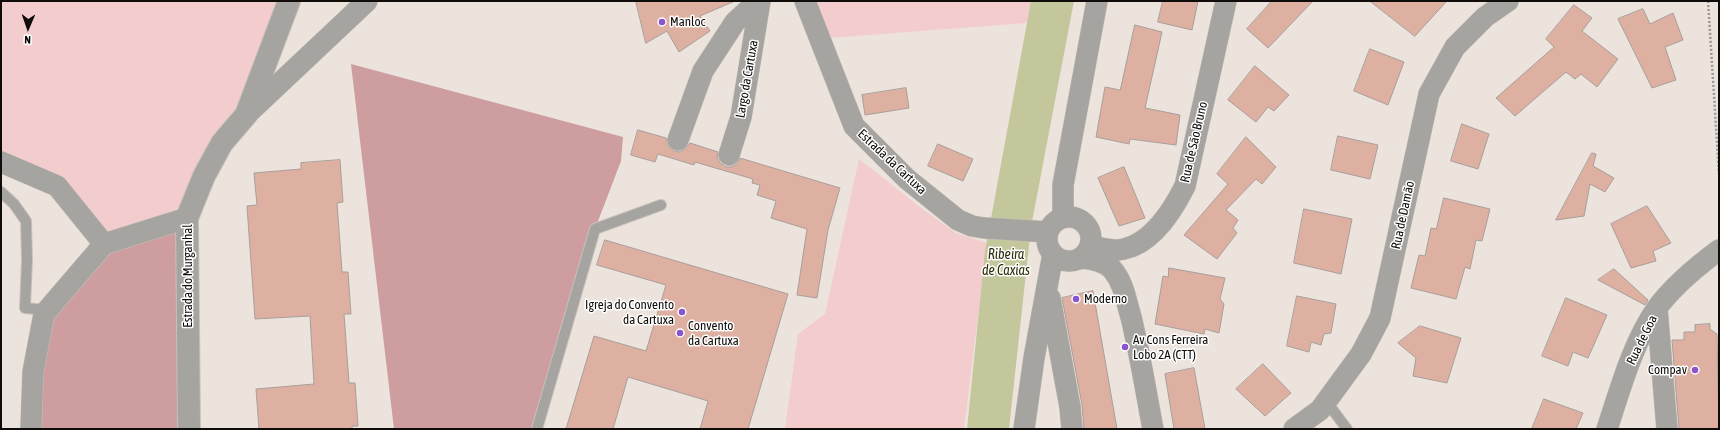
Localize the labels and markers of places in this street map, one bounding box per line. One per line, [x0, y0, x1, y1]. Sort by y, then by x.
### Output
place label: Manloc [670, 14, 705, 30]
marker: Manloc [657, 17, 667, 27]
place label: Moderno [1084, 291, 1127, 307]
marker: Moderno [1071, 294, 1081, 304]
place label: Igreja do Convento da Cartuxa [585, 297, 674, 328]
marker: Igreja do Convento da Cartuxa [677, 307, 687, 317]
place label: Convento da Cartuxa [688, 318, 739, 349]
marker: Convento da Cartuxa [675, 328, 685, 338]
place label: Av Cons Ferreira Lobo 2A (CTT) [1133, 332, 1208, 363]
marker: Av Cons Ferreira Lobo 2A (CTT) [1120, 342, 1130, 352]
place label: Compav [1648, 362, 1687, 378]
marker: Compav [1690, 365, 1700, 375]

